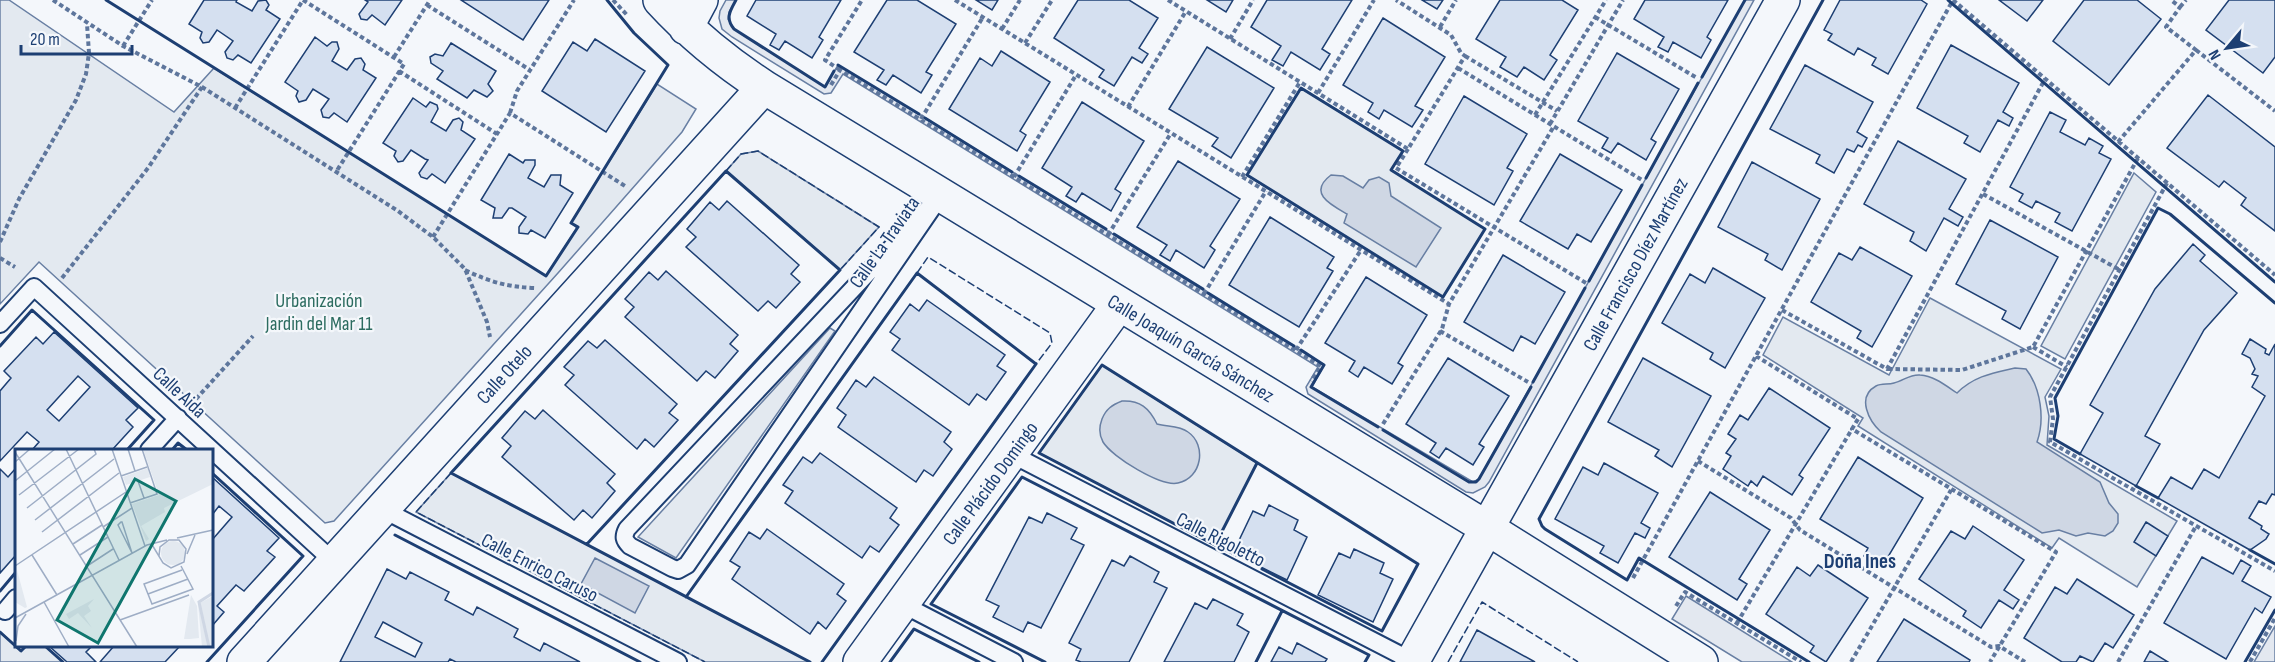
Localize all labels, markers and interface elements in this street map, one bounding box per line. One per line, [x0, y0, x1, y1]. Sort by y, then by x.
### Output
scale bar [21, 18, 132, 56]
north arrow [2197, 18, 2257, 78]
text: 20 m [30, 29, 60, 50]
text: N [2205, 46, 2226, 63]
street label: Calle Francisco Díez Martínez [1578, 174, 1693, 355]
street label: Calle La Traviata [844, 192, 925, 293]
park label: Urbanización Jardin del Mar 11 [265, 289, 372, 336]
street label: Calle Joaquín García Sánchez [1103, 290, 1278, 408]
street label: Calle Otelo [472, 340, 538, 409]
street label: Calle Aida [148, 362, 211, 423]
street label: Calle Plácido Domingo [938, 417, 1044, 550]
inset map [15, 449, 213, 647]
street label: Calle Rigoletto [1172, 507, 1269, 573]
street label: Calle Enrico Caruso [477, 528, 602, 608]
district label: Doña Ines [1824, 549, 1896, 574]

